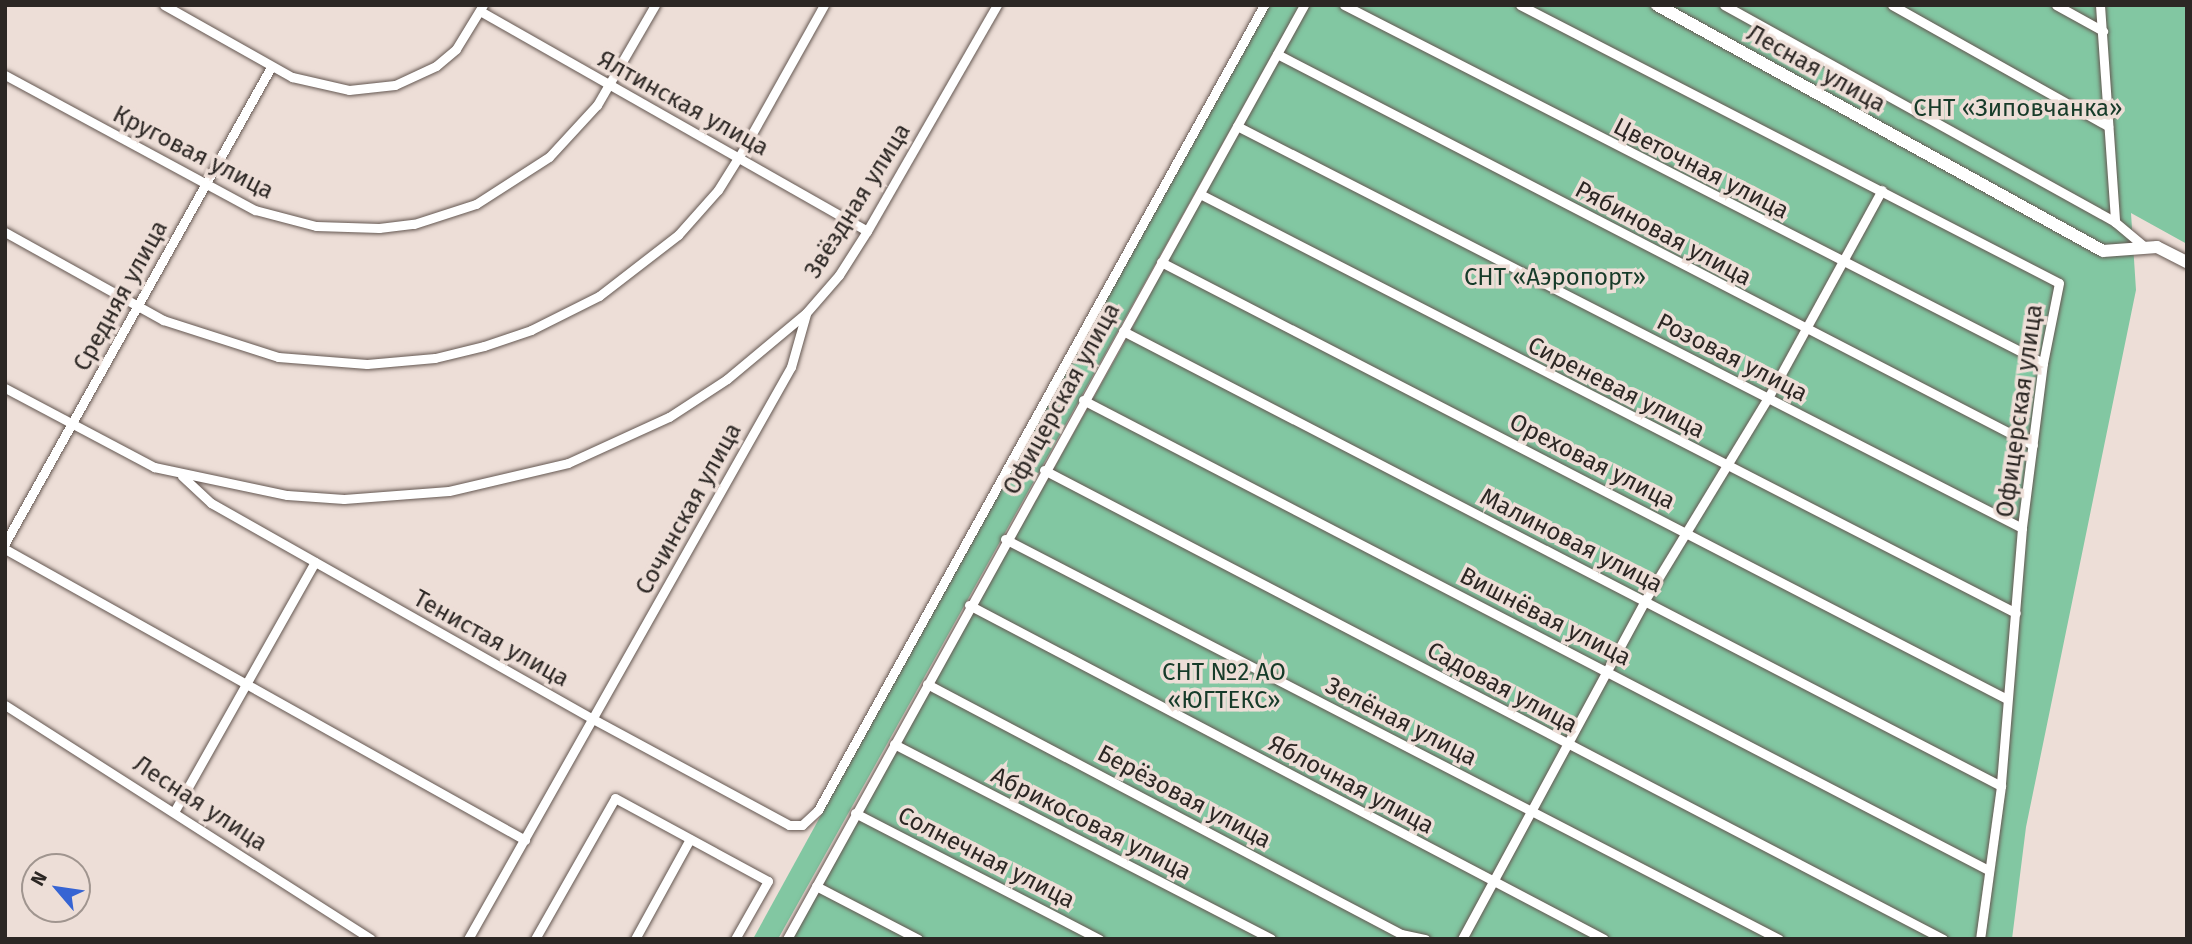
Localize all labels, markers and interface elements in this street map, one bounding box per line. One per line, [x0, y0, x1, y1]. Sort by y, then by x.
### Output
street label: Лесная улица [1742, 19, 1890, 119]
street label: Ялтинская улица [593, 45, 773, 163]
park label: СНТ «Зиповчанка» [1913, 95, 2123, 123]
street label: Круговая улица [108, 100, 278, 206]
street label: Цветочная улица [1608, 112, 1794, 226]
street label: Звёздная улица [799, 118, 917, 284]
street label: Рябиновая улица [1570, 175, 1756, 293]
street label: Средняя улица [68, 216, 174, 376]
park label: СНТ «Аэропорт» [1464, 264, 1646, 292]
street label: Офицерская улица [997, 298, 1127, 500]
street label: Офицерская улица [1991, 303, 2049, 519]
street label: Розовая улица [1652, 308, 1812, 408]
street label: Сиреневая улица [1523, 331, 1709, 445]
street label: Ореховая улица [1504, 408, 1680, 516]
street label: Сочинская улица [630, 418, 748, 600]
street label: Малиновая улица [1475, 483, 1667, 599]
street label: Вишнёвая улица [1455, 561, 1635, 673]
street label: Тенистая улица [408, 584, 574, 694]
street label: Садовая улица [1422, 636, 1582, 740]
park label: СНТ №2 АО «ЮГТЕКС» [1162, 659, 1286, 715]
street label: Зелёная улица [1321, 671, 1481, 773]
street label: Яблочная улица [1263, 729, 1439, 841]
street label: Берёзовая улица [1092, 739, 1276, 855]
street label: Лесная улица [128, 750, 272, 858]
street label: Абрикосовая улица [986, 761, 1196, 887]
street label: Солнечная улица [893, 801, 1079, 915]
north arrow [21, 853, 91, 923]
text: N [26, 867, 52, 890]

